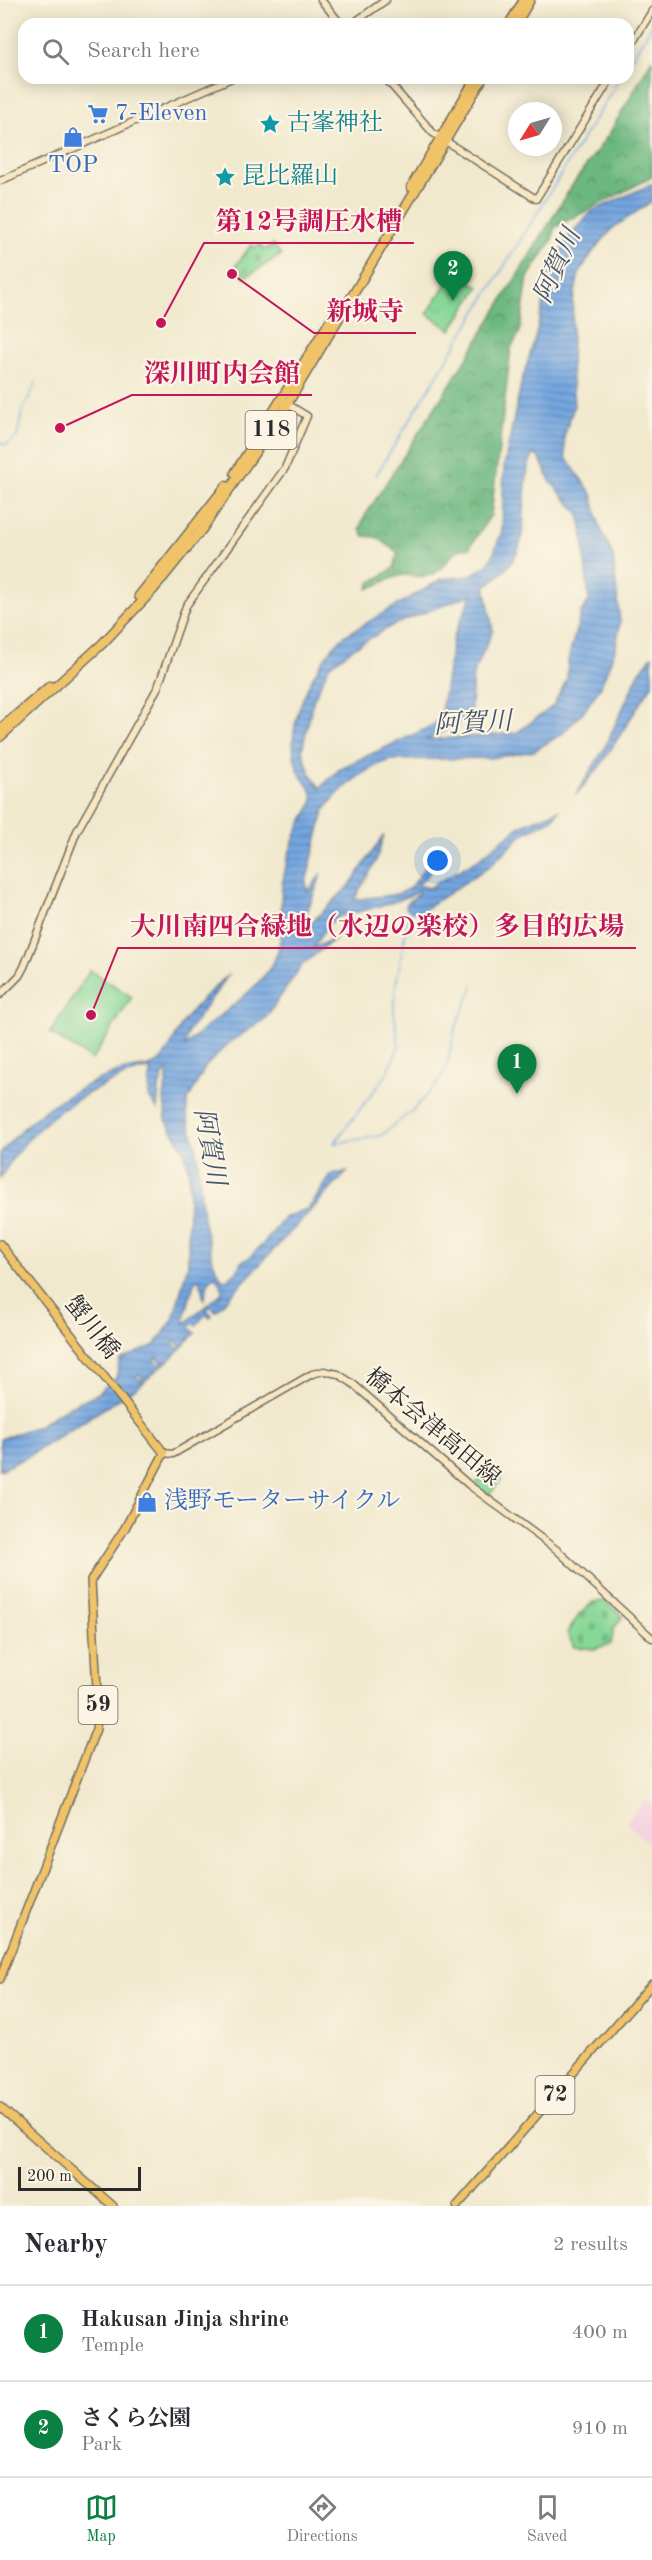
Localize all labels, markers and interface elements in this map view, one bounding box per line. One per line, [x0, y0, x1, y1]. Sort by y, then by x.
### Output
search box [18, 18, 634, 84]
icon: search [39, 35, 72, 68]
text: Search here [87, 40, 200, 62]
supermarket icon: 7-Eleven [86, 102, 110, 126]
place label: 7-Eleven [115, 102, 207, 126]
north arrow [508, 102, 562, 156]
place label: 古峯神社 [287, 109, 383, 136]
place icon: 古峯神社 [258, 112, 282, 136]
shop icon: TOP [61, 125, 85, 149]
place label: TOP [48, 154, 98, 178]
place label: 昆比羅山 [242, 163, 338, 189]
place icon: 昆比羅山 [213, 165, 237, 189]
callout: 第12号調圧水槽 [204, 199, 414, 243]
text: 第12号調圧水槽 [216, 207, 402, 236]
water label: 阿賀川 [528, 222, 587, 307]
pin: 2 [434, 252, 472, 301]
callout: 新城寺 [314, 289, 416, 333]
text: 新城寺 [326, 297, 404, 326]
callout: 深川町内会館 [132, 351, 312, 395]
text: 深川町内会館 [144, 359, 300, 388]
road number: 118 [246, 411, 296, 449]
water label: 阿賀川 [433, 707, 516, 739]
your location [423, 846, 452, 875]
callout: 大川南四合緑地（水辺の楽校）多目的広場 [118, 904, 636, 948]
text: 大川南四合緑地（水辺の楽校）多目的広場 [130, 912, 624, 941]
pin: 1 [498, 1044, 536, 1094]
water label: 阿賀川 [189, 1106, 231, 1191]
street label: 蟹川橋 [59, 1290, 125, 1364]
street label: 橋本会津高田線 [360, 1363, 506, 1491]
place label: 浅野モーターサイクル [164, 1487, 400, 1514]
shop icon: 浅野モーターサイクル [135, 1490, 159, 1514]
road number: 59 [78, 1686, 118, 1724]
road number: 72 [536, 2076, 574, 2114]
scale bar [18, 2164, 141, 2192]
text: 200 m [27, 2169, 72, 2185]
text: Nearby [24, 2232, 108, 2258]
text: 2 results [553, 2235, 628, 2255]
text: Hakusan Jinja shrine [81, 2309, 289, 2331]
text: 1 [38, 2323, 49, 2343]
text: 400 m [572, 2323, 628, 2343]
text: Temple [81, 2336, 144, 2356]
text: さくら公園 [81, 2408, 191, 2430]
text: 2 [38, 2419, 49, 2439]
text: 910 m [572, 2419, 628, 2439]
text: Park [81, 2435, 122, 2455]
tab: Map [85, 2491, 118, 2547]
tab: Directions [287, 2491, 358, 2547]
tab: Saved [527, 2491, 567, 2547]

